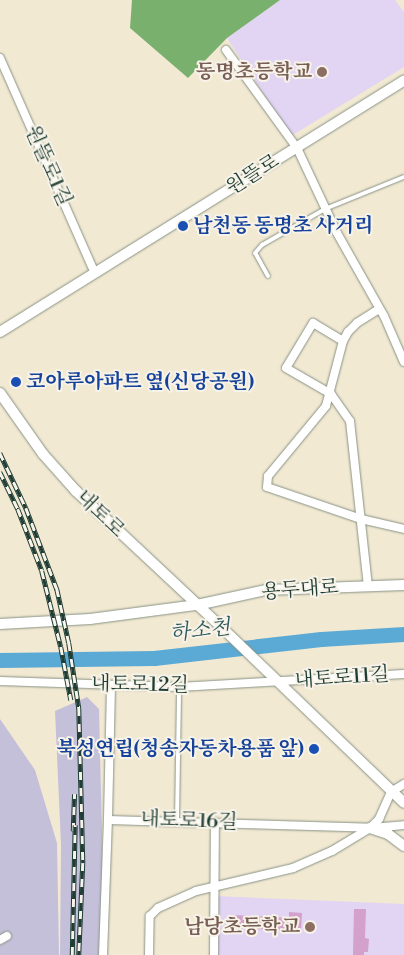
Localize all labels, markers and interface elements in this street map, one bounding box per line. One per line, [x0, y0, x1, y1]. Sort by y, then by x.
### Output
place label: 동명초등학교 [196, 60, 312, 84]
marker: 동명초등학교 [316, 66, 328, 78]
street label: 원뜰로1길 [20, 122, 76, 210]
street label: 원뜰로 [222, 149, 284, 201]
place label: 남천동 동명초 사거리 [193, 214, 373, 238]
marker: 남천동 동명초 사거리 [177, 220, 189, 232]
place label: 코아루아파트 옆(신당공원) [26, 370, 254, 394]
marker: 코아루아파트 옆(신당공원) [10, 376, 22, 388]
street label: 내토로 [71, 485, 129, 543]
street label: 용두대로 [261, 575, 339, 605]
water label: 하소천 [168, 615, 232, 647]
street label: 내토로11길 [294, 663, 390, 693]
street label: 내토로12길 [91, 672, 189, 698]
place label: 북성연립(청송자동차용품 앞) [57, 737, 304, 761]
marker: 북성연립(청송자동차용품 앞) [308, 743, 320, 755]
street label: 내토로16길 [140, 807, 238, 835]
place label: 남당초등학교 [184, 915, 300, 939]
marker: 남당초등학교 [304, 921, 316, 933]

